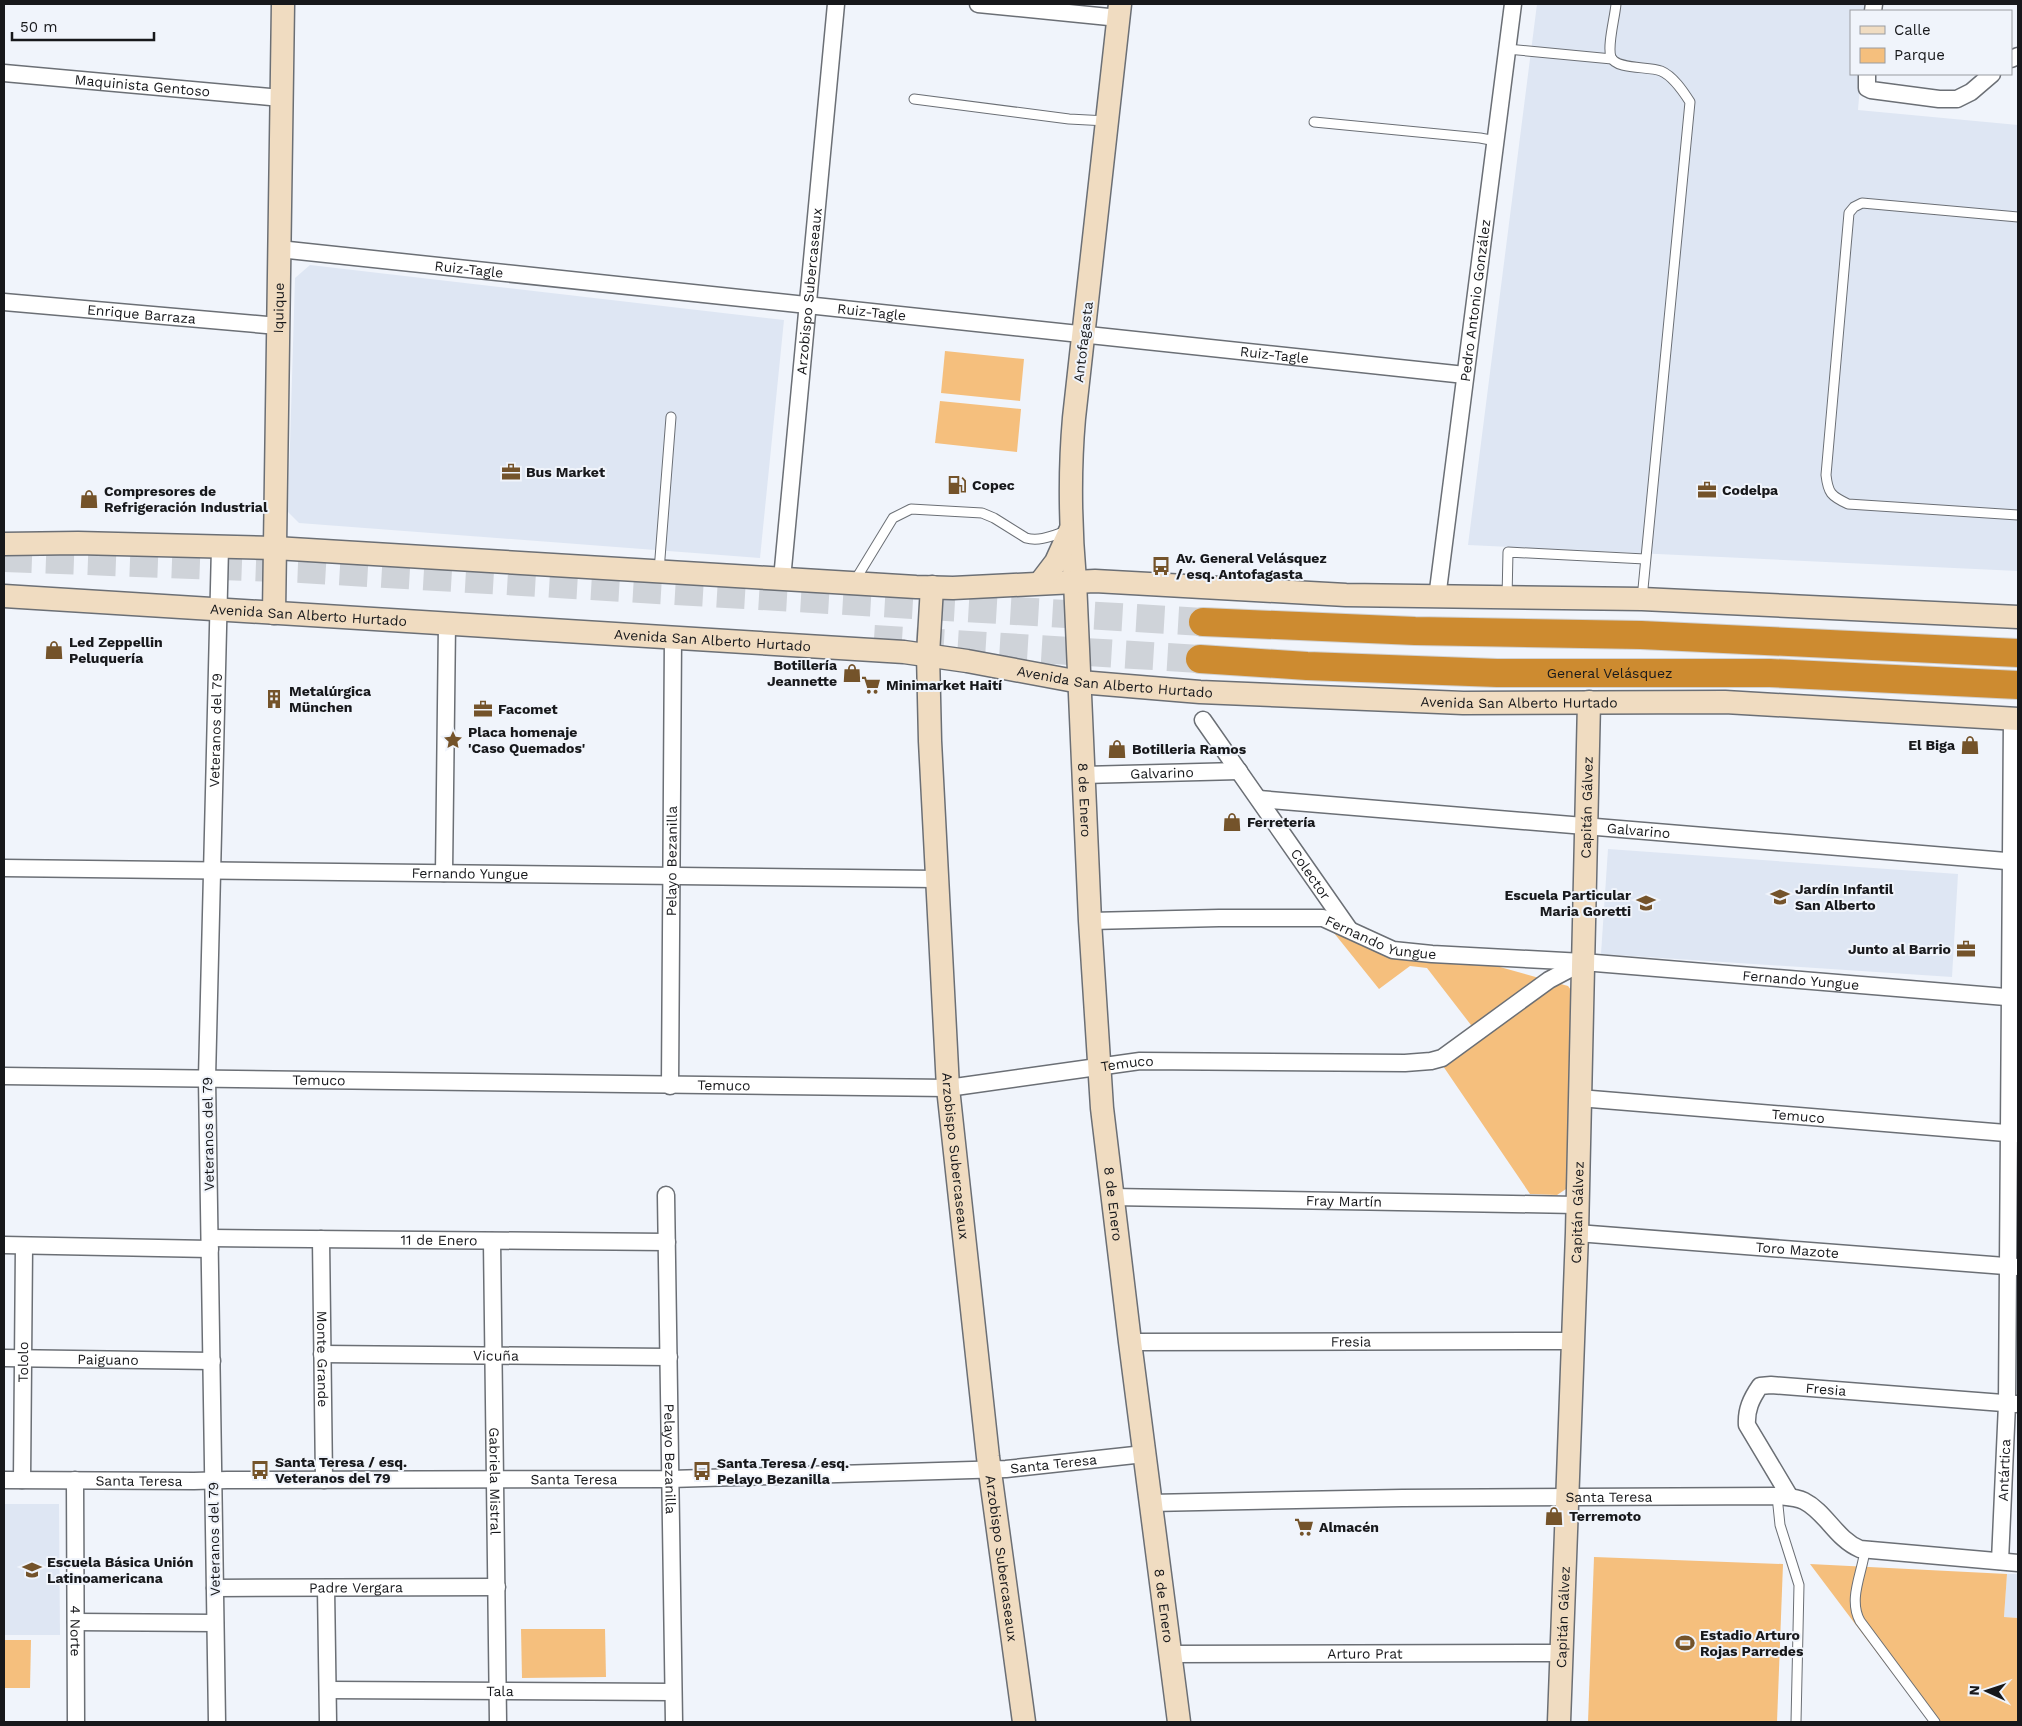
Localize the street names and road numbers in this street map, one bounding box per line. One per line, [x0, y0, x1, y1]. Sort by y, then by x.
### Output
street label: Maquinista Gentoso [74, 71, 211, 100]
street label: Arzobispo Subercaseaux [793, 207, 825, 376]
street label: Pedro Antonio González [1457, 218, 1493, 383]
street label: Ruiz-Tagle [434, 258, 504, 281]
street label: Iquique [270, 283, 287, 334]
street label: Ruiz-Tagle [836, 300, 907, 324]
street label: Enrique Barraza [86, 301, 197, 327]
street label: Antofagasta [1070, 301, 1096, 383]
street label: Ruiz-Tagle [1239, 343, 1310, 366]
street label: Avenida San Alberto Hurtado [209, 601, 407, 629]
street label: Avenida San Alberto Hurtado [614, 626, 812, 654]
street label: Avenida San Alberto Hurtado [1016, 662, 1213, 701]
street label: General Velásquez [1547, 665, 1672, 681]
street label: Veteranos del 79 [206, 673, 225, 788]
street label: Avenida San Alberto Hurtado [1420, 693, 1618, 711]
street label: Capitán Gálvez [1577, 756, 1596, 859]
street label: 8 de Enero [1075, 762, 1094, 838]
street label: Galvarino [1130, 764, 1194, 782]
street label: Pelayo Bezanilla [663, 806, 680, 916]
street label: Galvarino [1606, 820, 1671, 841]
street label: Colector [1287, 846, 1334, 903]
street label: Fernando Yungue [411, 865, 529, 882]
street label: Fernando Yungue [1323, 912, 1437, 962]
street label: Fernando Yungue [1742, 967, 1860, 993]
street label: Temuco [1100, 1053, 1154, 1074]
street label: Temuco [292, 1072, 346, 1088]
street label: Arzobispo Subercaseaux [939, 1072, 972, 1240]
street label: Veteranos del 79 [199, 1077, 217, 1191]
street label: Temuco [697, 1077, 751, 1093]
street label: Temuco [1771, 1106, 1825, 1126]
street label: Capitán Gálvez [1568, 1161, 1587, 1264]
street label: 8 de Enero [1101, 1166, 1126, 1242]
street label: Fray Martín [1306, 1192, 1382, 1210]
street label: 11 de Enero [400, 1232, 478, 1248]
street label: Toro Mazote [1755, 1239, 1840, 1261]
street label: Monte Grande [314, 1311, 331, 1407]
street label: Fresia [1331, 1333, 1371, 1350]
street label: Tololo [15, 1342, 31, 1382]
street label: Vicuña [473, 1347, 519, 1364]
street label: Paiguano [77, 1351, 139, 1368]
street label: Fresia [1805, 1380, 1847, 1399]
street label: Pelayo Bezanilla [661, 1404, 679, 1514]
street label: Gabriela Mistral [486, 1427, 504, 1536]
street label: Antártica [1995, 1439, 2013, 1502]
street label: Santa Teresa [1009, 1451, 1098, 1476]
street label: Santa Teresa [530, 1471, 618, 1487]
street label: Santa Teresa [95, 1472, 183, 1489]
street label: Arzobispo Subercaseaux [983, 1474, 1021, 1643]
street label: Veteranos del 79 [205, 1482, 223, 1596]
street label: Santa Teresa [1565, 1489, 1653, 1505]
street label: Capitán Gálvez [1553, 1566, 1573, 1668]
street label: 8 de Enero [1151, 1568, 1177, 1644]
street label: Padre Vergara [309, 1579, 403, 1596]
street label: 4 Norte [68, 1605, 84, 1657]
street label: Arturo Prat [1327, 1645, 1403, 1662]
street label: Tala [486, 1683, 514, 1699]

